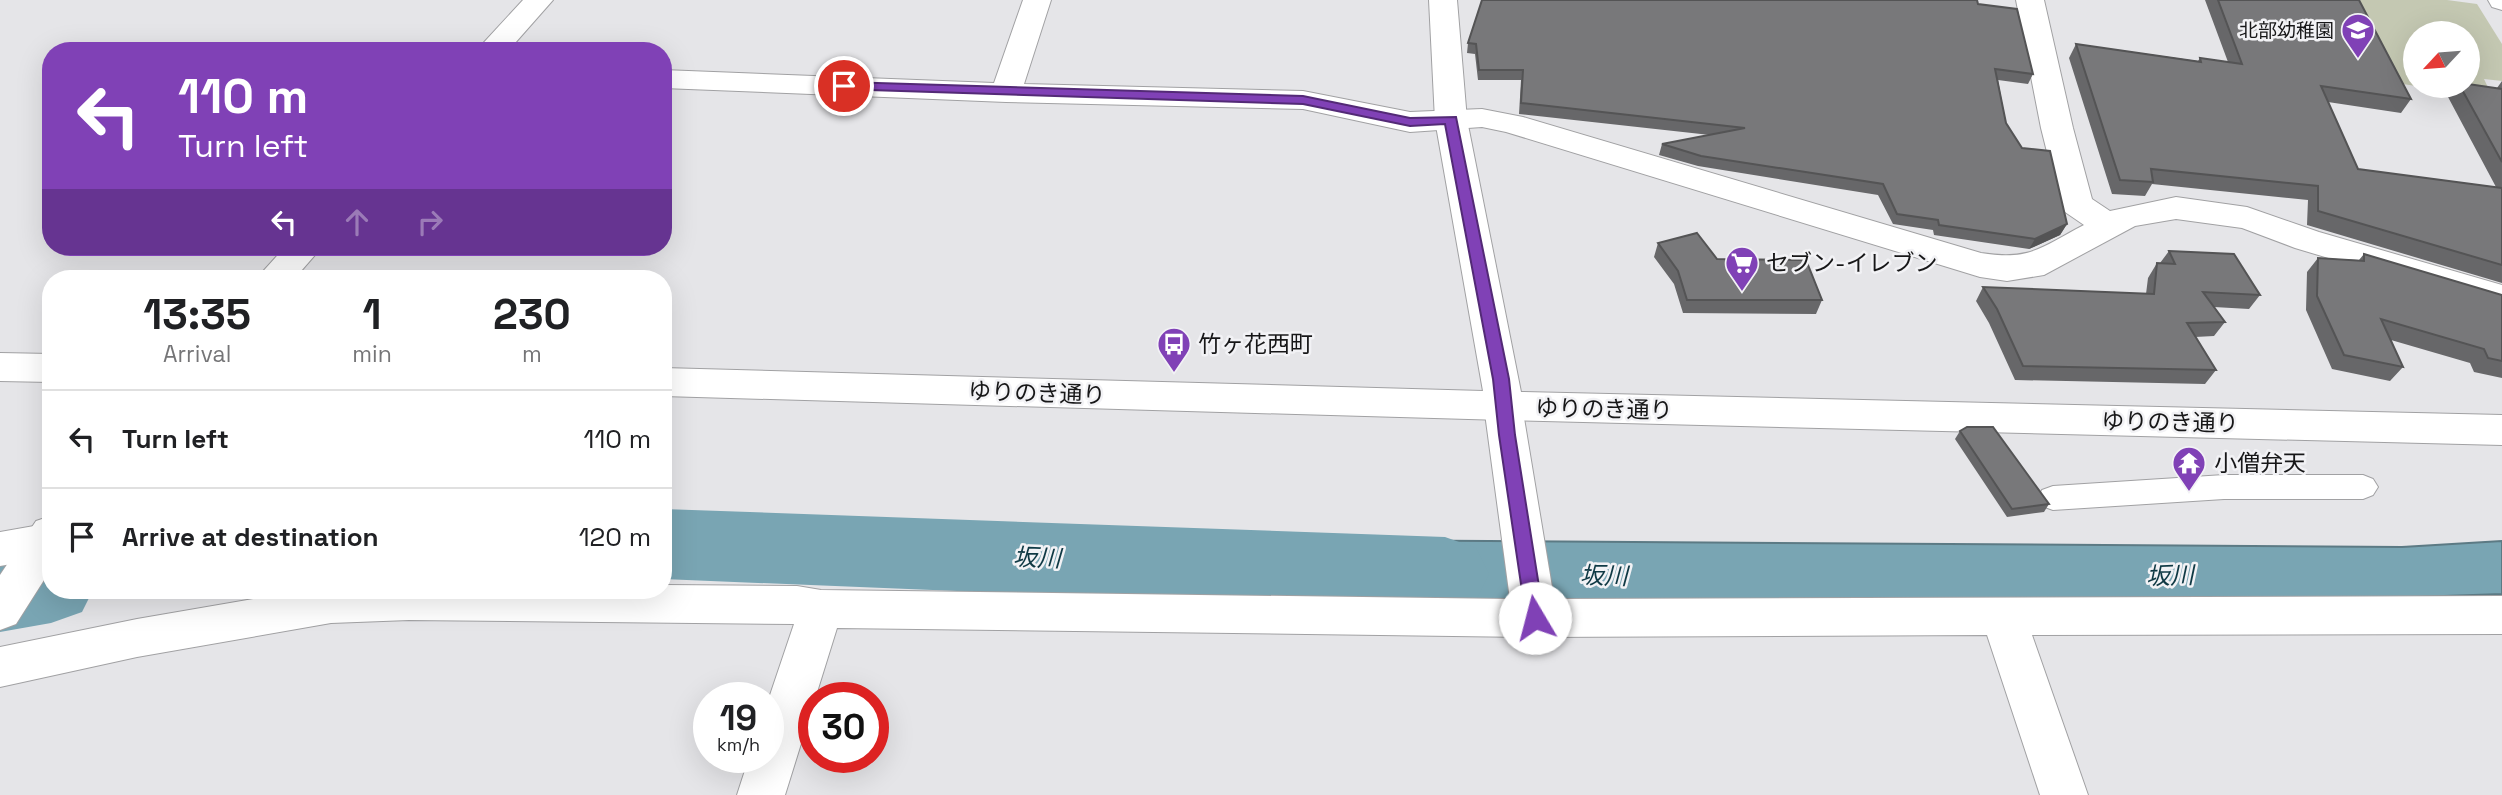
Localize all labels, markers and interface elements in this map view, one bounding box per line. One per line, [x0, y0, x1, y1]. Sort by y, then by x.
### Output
school or university icon: 北部幼稚園 [2339, 11, 2377, 60]
place label: 北部幼稚園 [2239, 18, 2334, 43]
north arrow [2403, 21, 2480, 98]
map controls [2403, 21, 2480, 98]
pin [814, 56, 874, 116]
text: 110 m [178, 65, 308, 127]
icon: arrive [825, 67, 863, 105]
icon: left [63, 70, 154, 161]
text: Turn left [178, 126, 308, 166]
icon: left [265, 203, 303, 241]
icon: ahead [338, 203, 376, 241]
icon: right [411, 203, 449, 241]
supermarket icon: セブン-イレブン [1723, 244, 1761, 293]
place label: セブン-イレブン [1766, 248, 1937, 278]
text: 13:35 [143, 288, 251, 341]
text: 1 [363, 288, 382, 341]
text: 230 [493, 288, 571, 341]
bus stop icon: 竹ヶ花西町 [1155, 325, 1193, 374]
place label: 竹ヶ花西町 [1198, 329, 1313, 359]
text: Arrival [163, 339, 231, 369]
text: min [352, 339, 392, 369]
text: m [522, 339, 542, 369]
street label: ゆりのき通り [968, 376, 1106, 410]
street label: ゆりのき通り [1535, 393, 1673, 425]
street label: ゆりのき通り [2101, 406, 2239, 438]
icon: left [63, 420, 101, 458]
text: Turn left [122, 422, 229, 456]
text: 110 m [584, 422, 651, 456]
temple icon: 小僧弁天 [2170, 444, 2208, 493]
place label: 小僧弁天 [2214, 448, 2306, 478]
icon: arrive [63, 518, 101, 556]
text: Arrive at destination [122, 520, 379, 554]
text: 120 m [579, 520, 651, 554]
water label: 坂川 [1012, 541, 1065, 574]
water label: 坂川 [2145, 559, 2198, 592]
water label: 坂川 [1580, 560, 1631, 591]
position arrow [1498, 581, 1572, 655]
speed limit sign: 30 [798, 682, 889, 773]
text: 19 [720, 696, 757, 740]
text: km/h [717, 733, 760, 756]

